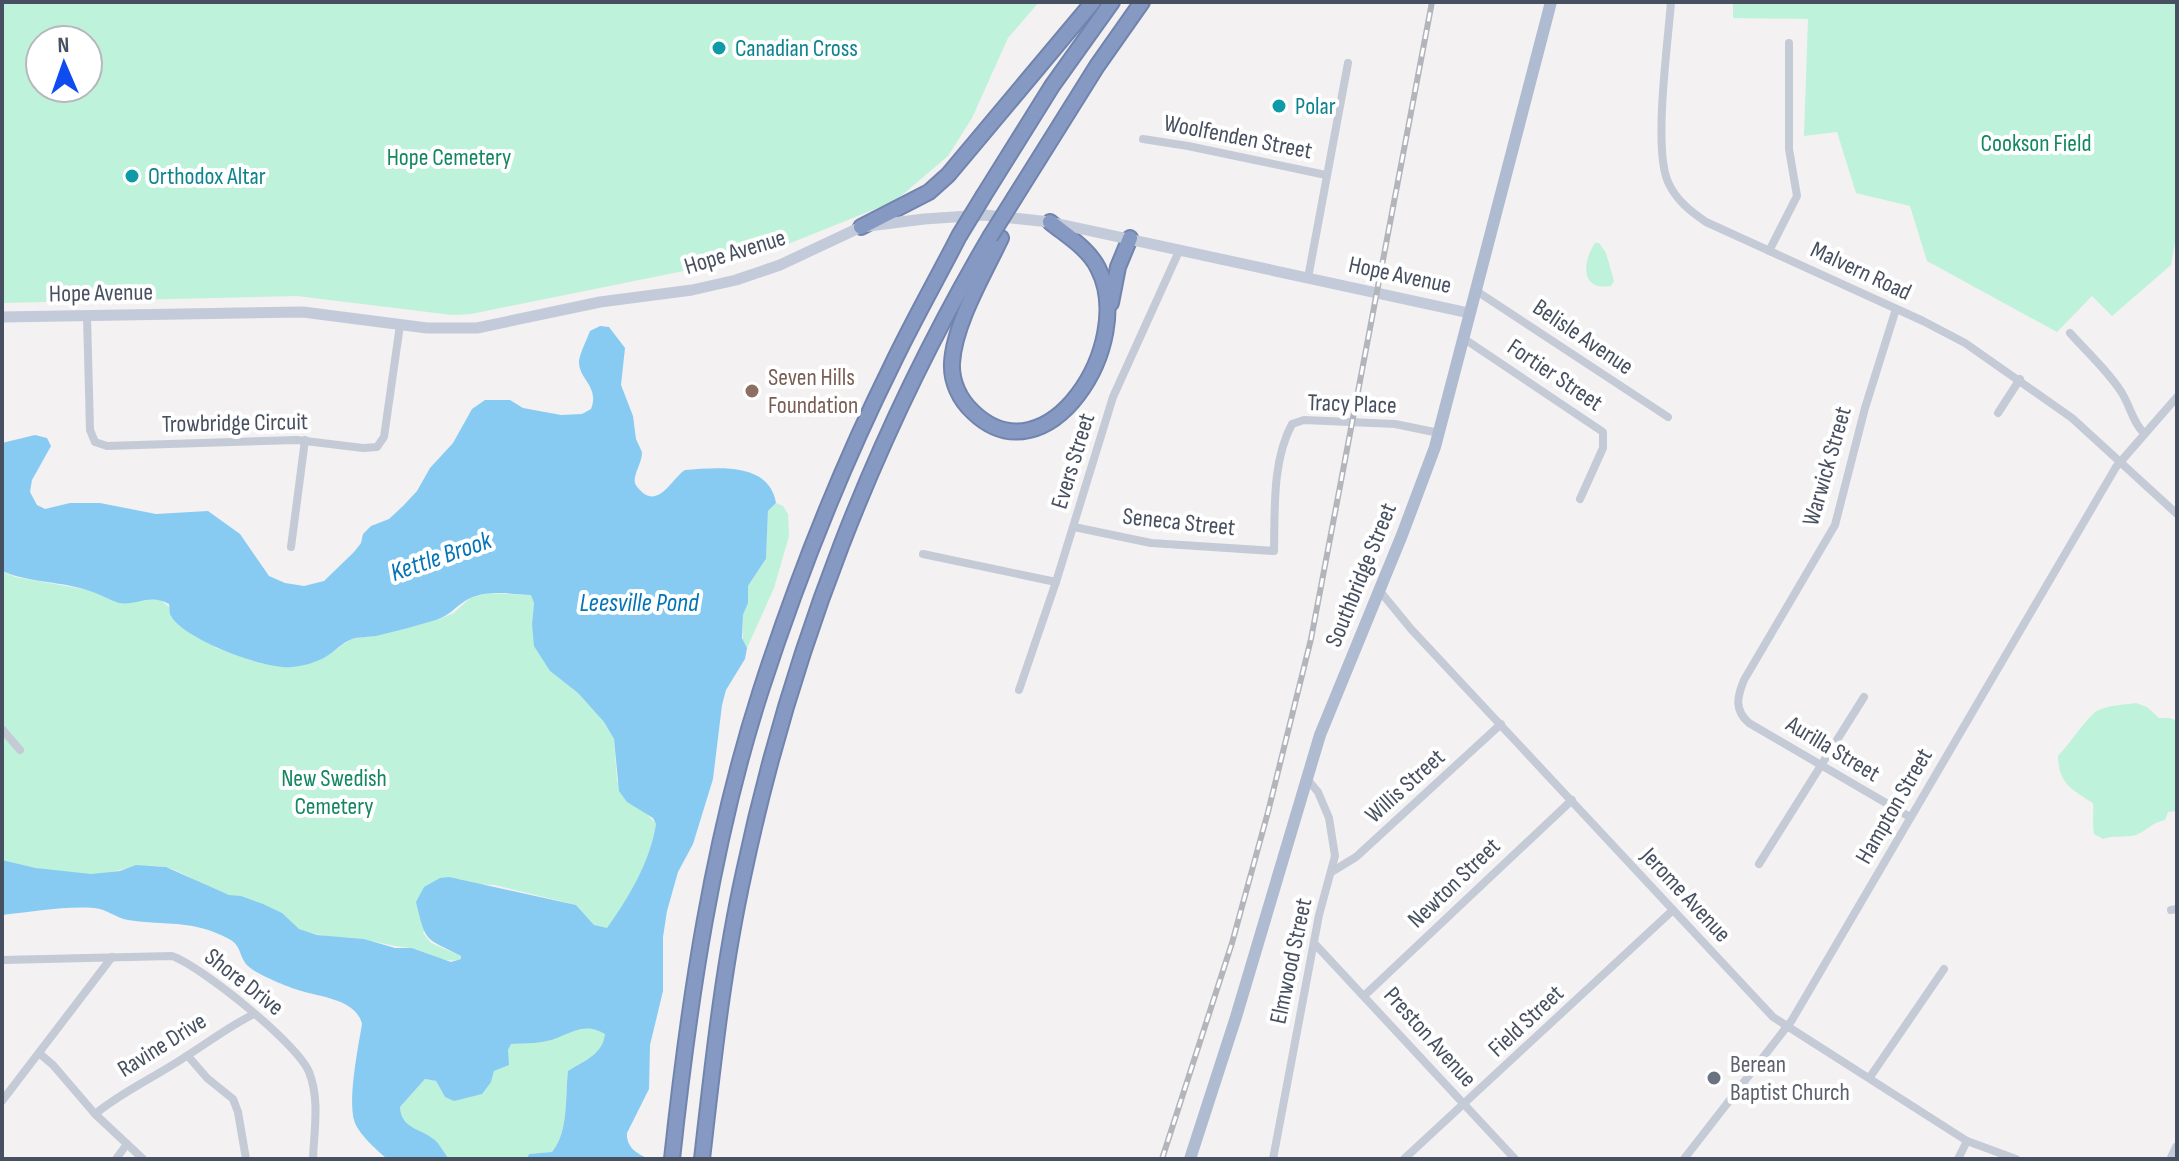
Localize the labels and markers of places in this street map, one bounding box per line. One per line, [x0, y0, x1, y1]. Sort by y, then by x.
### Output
place label: Canadian Cross [735, 34, 858, 63]
marker: Canadian Cross [710, 39, 728, 57]
place label: Polar [1295, 92, 1336, 121]
marker: Polar [1270, 97, 1288, 115]
place label: Orthodox Altar [148, 162, 266, 191]
marker: Orthodox Altar [123, 167, 141, 185]
place label: Seven Hills Foundation [768, 363, 858, 420]
marker: Seven Hills Foundation [743, 382, 761, 400]
place label: Berean Baptist Church [1730, 1050, 1850, 1107]
marker: Berean Baptist Church [1705, 1069, 1723, 1087]

